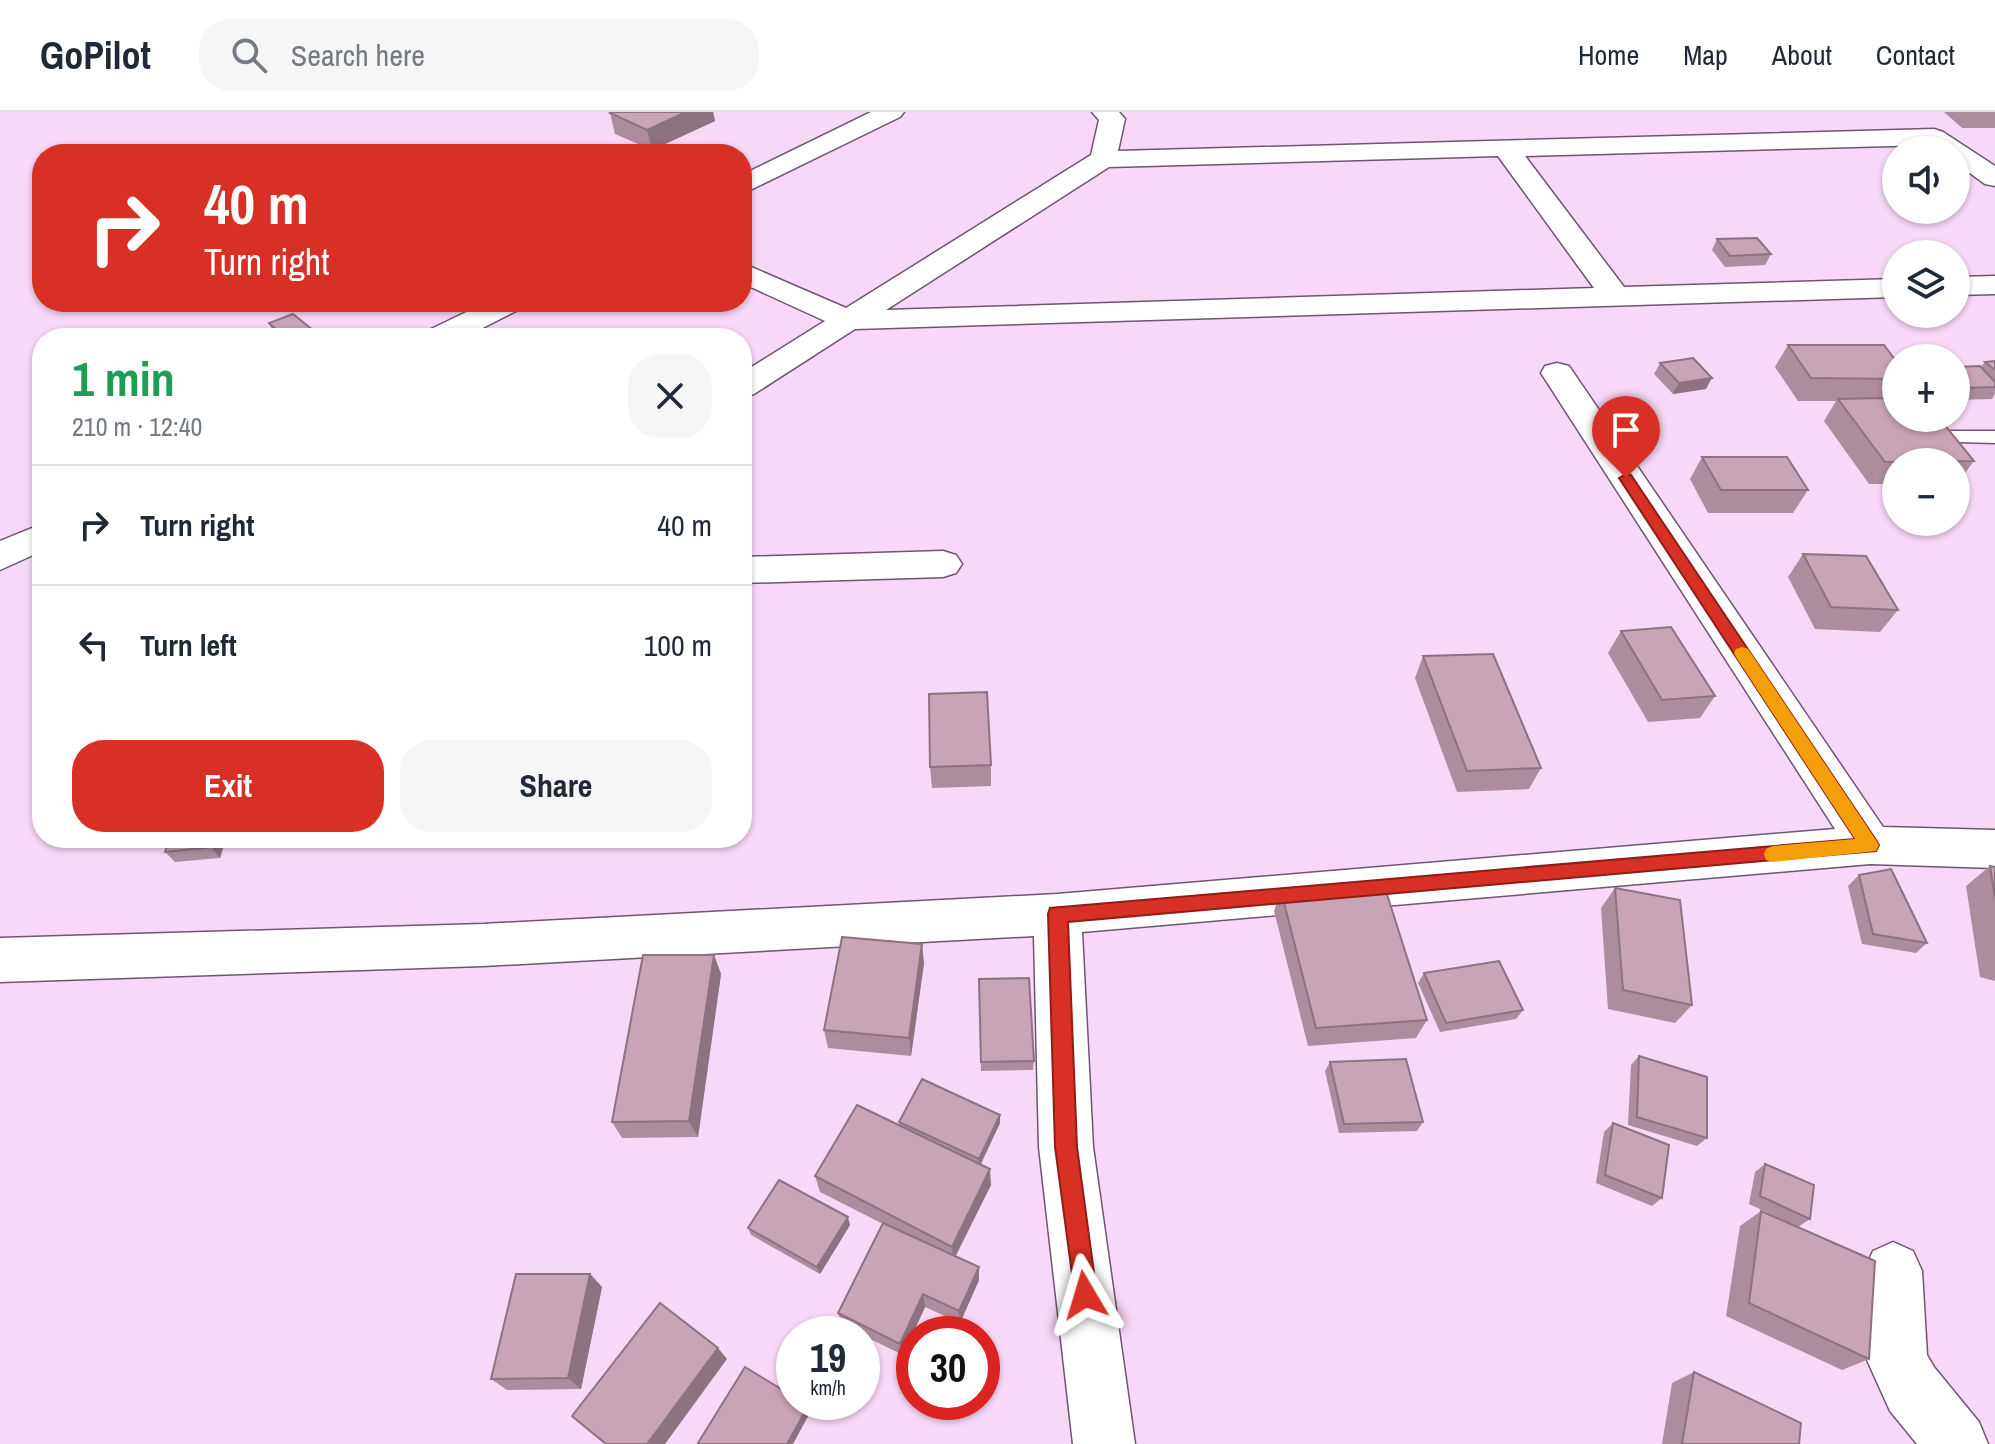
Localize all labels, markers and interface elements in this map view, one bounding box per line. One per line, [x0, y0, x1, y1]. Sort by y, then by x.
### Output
search box [199, 19, 759, 91]
text: GoPilot [40, 30, 151, 81]
icon: search [227, 33, 271, 77]
text: Search here [291, 35, 425, 75]
text: Home [1578, 36, 1639, 74]
text: Map [1683, 36, 1728, 74]
text: About [1772, 36, 1832, 74]
text: Contact [1876, 36, 1955, 74]
map controls [1882, 136, 1970, 536]
button: sound [1882, 136, 1970, 224]
text: 40 m [204, 166, 309, 241]
icon: right [72, 176, 176, 280]
text: Turn right [204, 238, 329, 286]
button: layers [1882, 240, 1970, 328]
button: + [1882, 344, 1970, 432]
text: 1 min [72, 346, 175, 411]
button: close [628, 354, 712, 438]
pin [1592, 396, 1660, 478]
icon: arrive [1604, 408, 1648, 452]
text: 210 m · 12:40 [72, 409, 202, 444]
button: − [1882, 448, 1970, 536]
icon: right [72, 503, 116, 547]
text: Turn right [140, 505, 254, 545]
text: 40 m [657, 505, 712, 545]
icon: left [72, 623, 116, 667]
text: Turn left [140, 625, 237, 665]
text: 100 m [644, 625, 712, 665]
button: Exit [72, 740, 384, 832]
button: Share [400, 740, 712, 832]
position arrow [1043, 1253, 1127, 1337]
speed limit sign: 30 [896, 1316, 1000, 1420]
text: 19 [810, 1331, 846, 1384]
text: km/h [810, 1374, 846, 1401]

